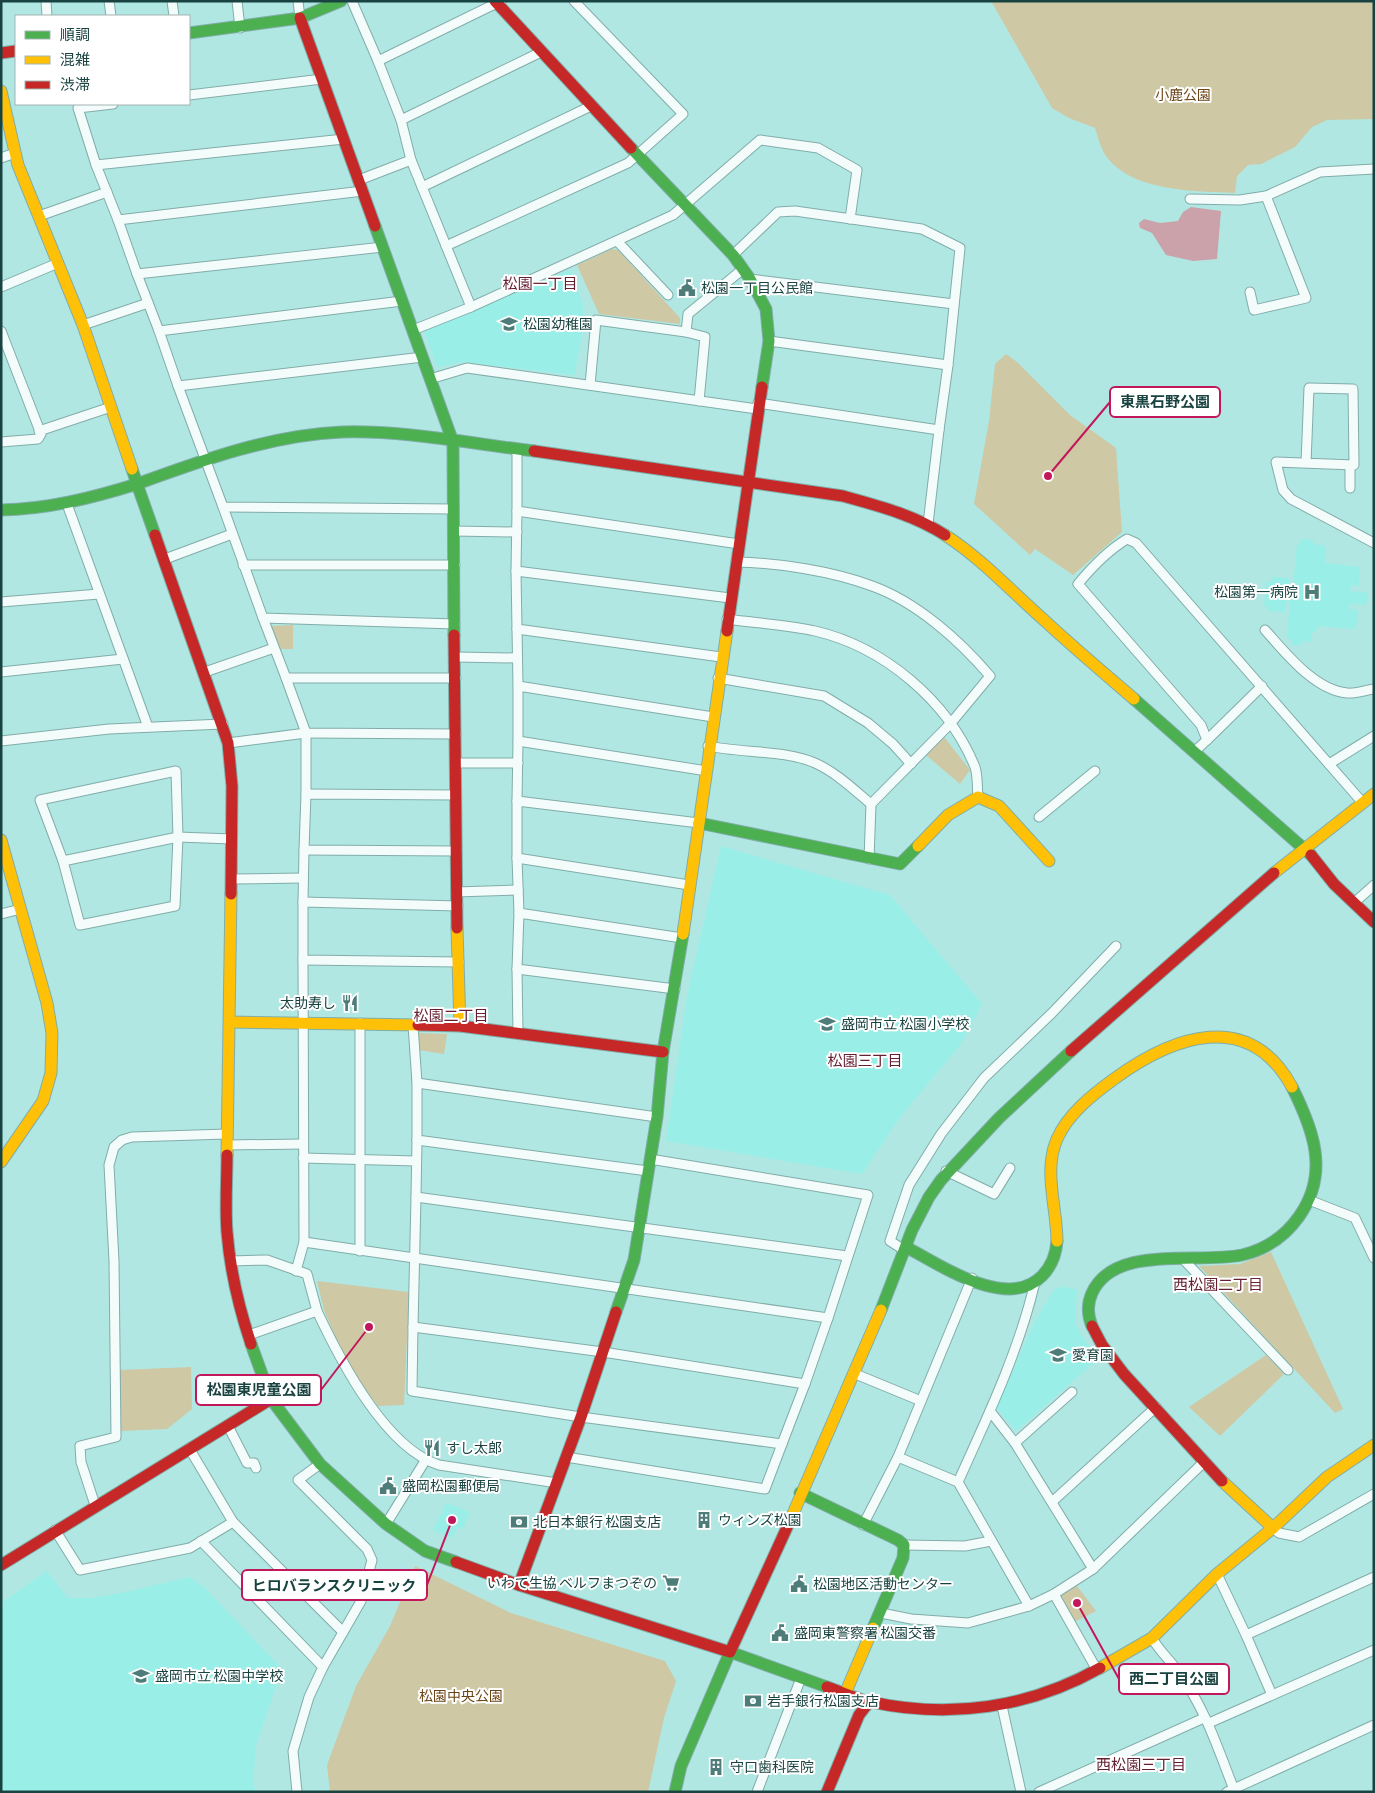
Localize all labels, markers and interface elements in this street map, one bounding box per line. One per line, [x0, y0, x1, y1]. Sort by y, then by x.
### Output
legend [15, 15, 190, 105]
text: 順調 [60, 26, 90, 45]
text: 混雑 [60, 51, 90, 70]
text: 渋滞 [60, 76, 90, 95]
park label: 小鹿公園 [1155, 87, 1211, 104]
district label: 松園一丁目 [502, 275, 578, 294]
public building icon: 松園一丁目公民館 [677, 278, 697, 298]
place label: 松園一丁目公民館 [701, 280, 813, 297]
school or university icon: 松園幼稚園 [499, 314, 519, 334]
place label: 松園幼稚園 [523, 316, 593, 333]
callout: 東黒石野公園 [1110, 387, 1220, 417]
text: 東黒石野公園 [1120, 393, 1210, 412]
hospital icon: 松園第一病院 [1302, 582, 1322, 602]
place label: 松園第一病院 [1214, 584, 1298, 601]
restaurant icon: 太助寿し [340, 993, 360, 1013]
place label: 太助寿し [280, 995, 336, 1012]
district label: 松園二丁目 [413, 1007, 489, 1026]
school or university icon: 盛岡市立 松園小学校 [817, 1014, 837, 1034]
place label: 盛岡市立 松園小学校 [841, 1016, 969, 1033]
district label: 松園三丁目 [827, 1052, 903, 1071]
district label: 西松園二丁目 [1173, 1276, 1263, 1295]
school or university icon: 愛育園 [1048, 1345, 1068, 1365]
place label: 愛育園 [1072, 1347, 1114, 1364]
callout: 松園東児童公園 [196, 1375, 321, 1405]
text: 松園東児童公園 [206, 1381, 312, 1400]
restaurant icon: すし太郎 [422, 1438, 442, 1458]
place label: すし太郎 [446, 1440, 502, 1457]
public building icon: 盛岡松園郵便局 [378, 1476, 398, 1496]
place label: 盛岡松園郵便局 [402, 1478, 500, 1495]
building icon: ウィンズ松園 [694, 1510, 714, 1530]
bank icon: 北日本銀行 松園支店 [509, 1512, 529, 1532]
place label: ウィンズ松園 [718, 1512, 802, 1529]
place label: 北日本銀行 松園支店 [533, 1514, 661, 1531]
callout: ヒロバランスクリニック [242, 1570, 427, 1600]
supermarket icon: いわて生協 ベルフまつぞの [661, 1573, 681, 1593]
public building icon: 松園地区活動センター [789, 1574, 809, 1594]
place label: いわて生協 ベルフまつぞの [487, 1575, 657, 1592]
place label: 松園地区活動センター [813, 1576, 953, 1593]
text: ヒロバランスクリニック [252, 1577, 416, 1596]
public building icon: 盛岡東警察署 松園交番 [770, 1623, 790, 1643]
place label: 盛岡東警察署 松園交番 [794, 1625, 936, 1642]
callout: 西二丁目公園 [1119, 1664, 1229, 1694]
school or university icon: 盛岡市立 松園中学校 [131, 1666, 151, 1686]
place label: 盛岡市立 松園中学校 [155, 1668, 283, 1685]
text: 西二丁目公園 [1129, 1670, 1219, 1689]
park label: 松園中央公園 [419, 1688, 503, 1705]
bank icon: 岩手銀行松園支店 [743, 1691, 763, 1711]
place label: 岩手銀行松園支店 [767, 1693, 879, 1710]
district label: 西松園三丁目 [1096, 1756, 1186, 1775]
building icon: 守口歯科医院 [706, 1757, 726, 1777]
place label: 守口歯科医院 [730, 1759, 814, 1776]

